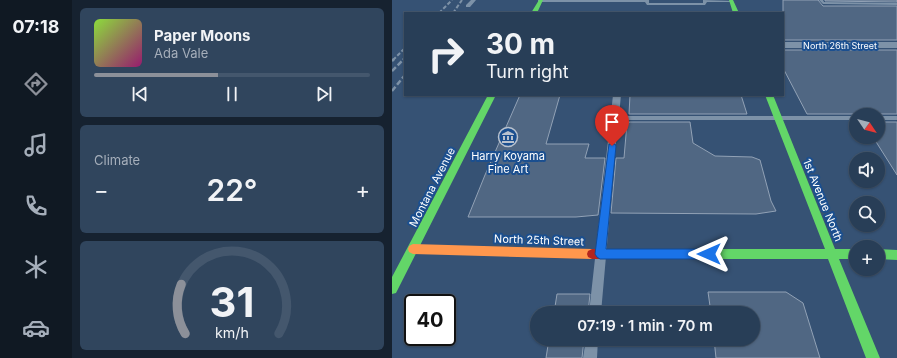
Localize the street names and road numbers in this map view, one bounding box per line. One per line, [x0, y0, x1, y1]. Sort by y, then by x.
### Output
street label: North 26th Street [803, 40, 877, 51]
street label: Montana Avenue [406, 145, 458, 229]
street label: 1st Avenue North [800, 157, 846, 243]
street label: North 25th Street [494, 231, 585, 249]

